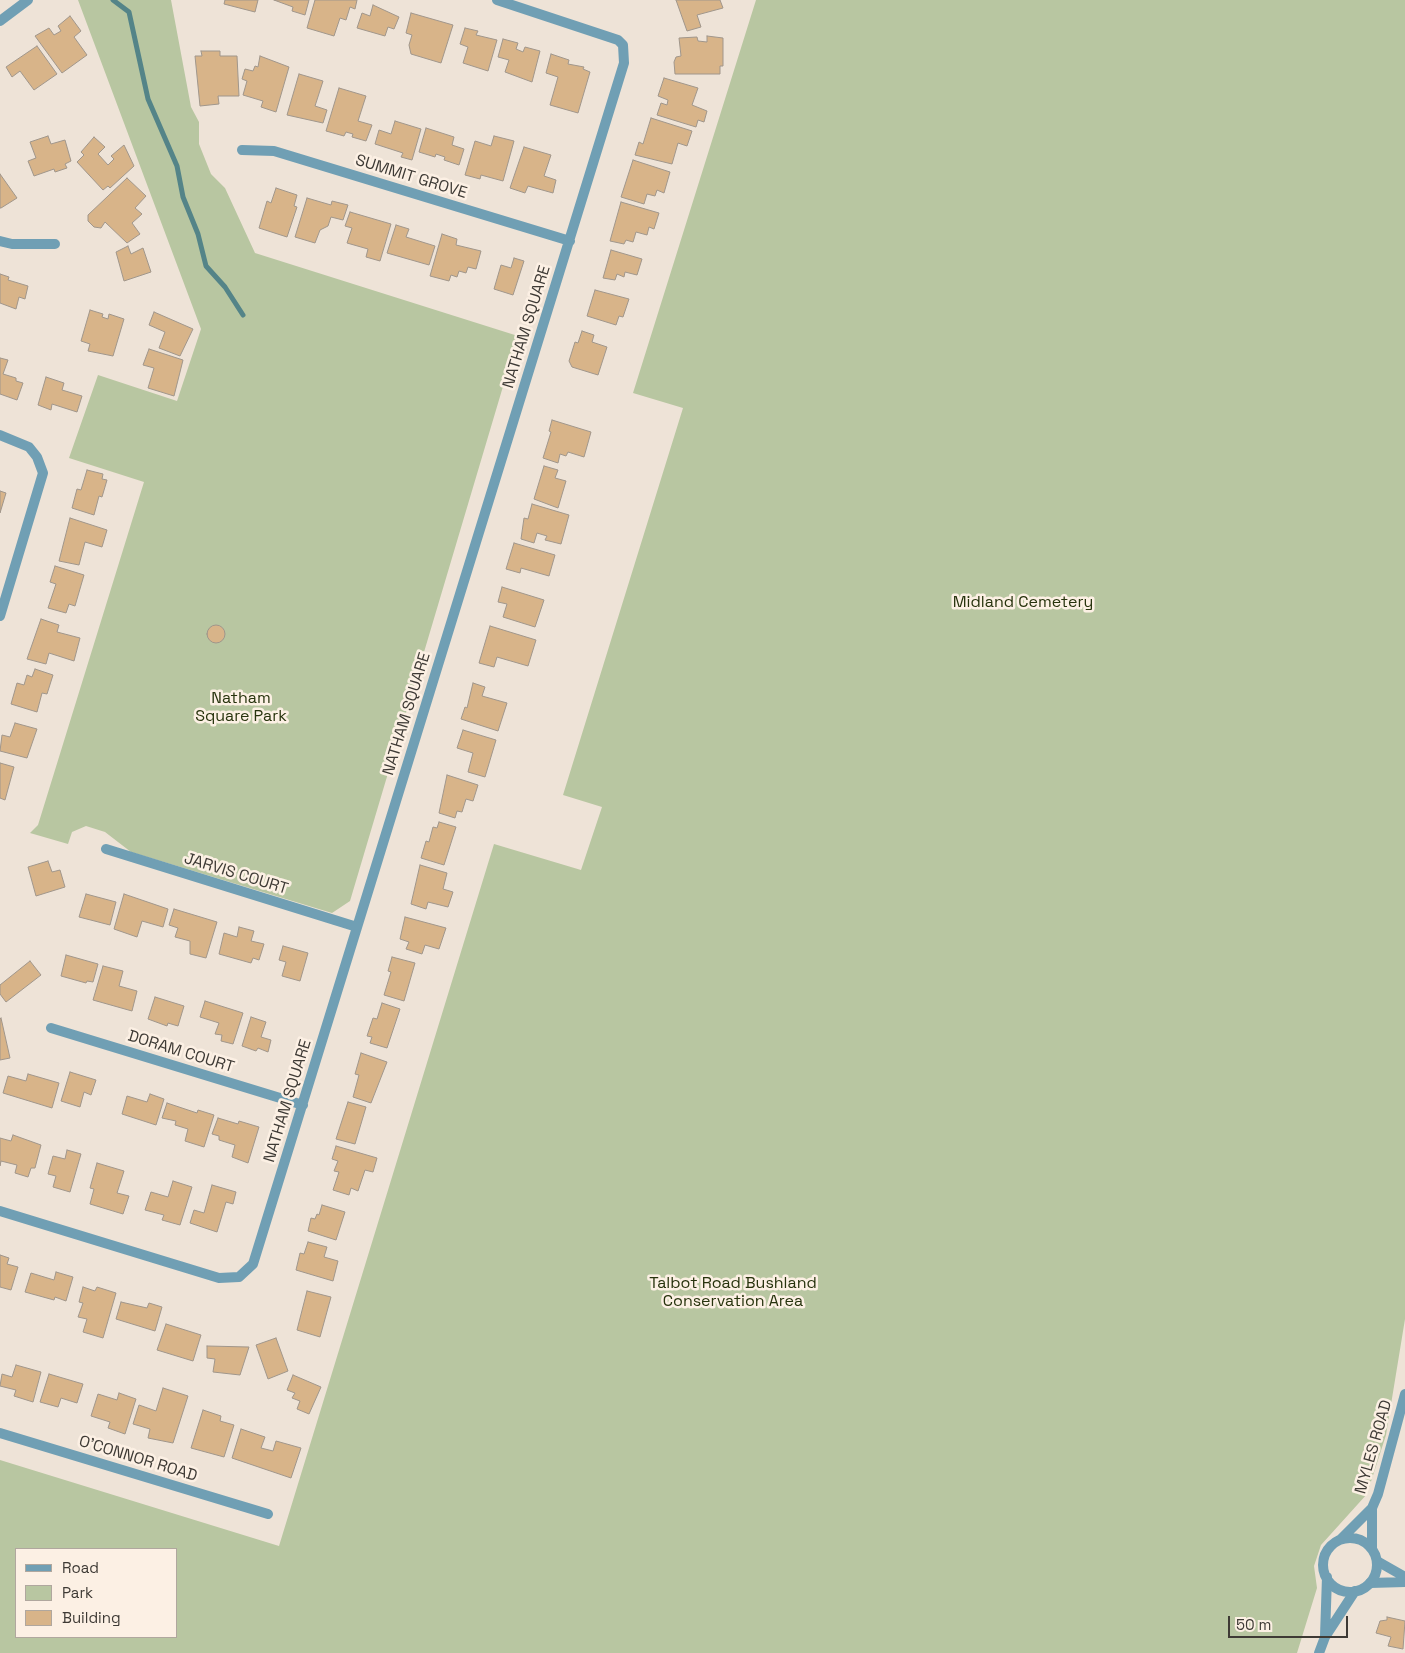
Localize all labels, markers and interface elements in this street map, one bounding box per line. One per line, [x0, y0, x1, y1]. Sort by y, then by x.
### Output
street label: SUMMIT GROVE [353, 151, 469, 203]
street label: NATHAM SQUARE [499, 263, 555, 391]
park label: Midland Cemetery [953, 593, 1093, 613]
street label: NATHAM SQUARE [379, 650, 435, 778]
park label: Natham Square Park [195, 689, 287, 727]
street label: JARVIS COURT [182, 849, 290, 899]
street label: DORAM COURT [125, 1027, 237, 1077]
street label: NATHAM SQUARE [260, 1037, 316, 1165]
park label: Talbot Road Bushland Conservation Area [649, 1274, 817, 1312]
street label: MYLES ROAD [1351, 1398, 1397, 1496]
street label: O'CONNOR ROAD [76, 1432, 200, 1486]
legend [15, 1548, 178, 1638]
text: Road [62, 1558, 99, 1577]
text: Park [62, 1583, 93, 1602]
scale bar [1230, 1606, 1350, 1638]
text: Building [62, 1608, 121, 1627]
text: 50 m [1236, 1615, 1271, 1634]

